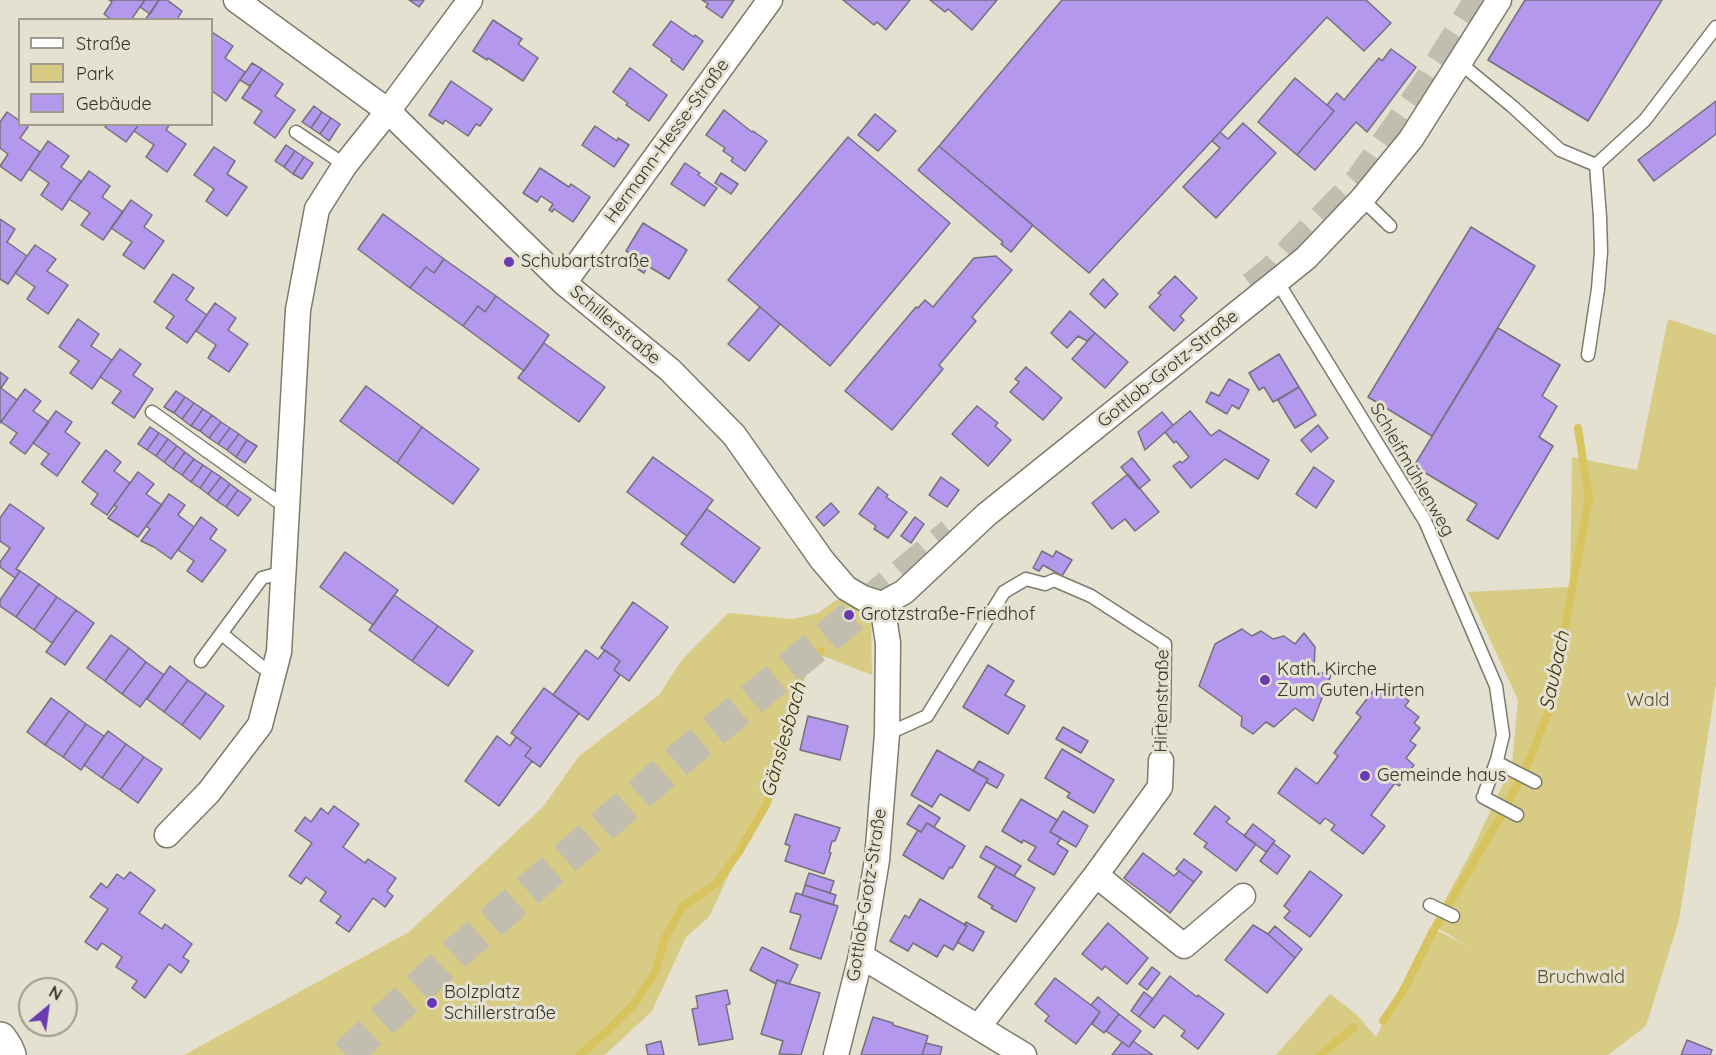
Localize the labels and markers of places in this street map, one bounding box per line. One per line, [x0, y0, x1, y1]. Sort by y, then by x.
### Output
place label: Schubartstraße [521, 251, 649, 273]
marker: Schubartstraße [502, 255, 516, 269]
place label: Grotzstraße-Friedhof [861, 604, 1035, 626]
marker: Grotzstraße-Friedhof [842, 608, 856, 622]
place label: Kath. Kirche Zum Guten Hirten [1277, 659, 1425, 702]
marker: Kath. Kirche Zum Guten Hirten [1258, 673, 1272, 687]
place label: Gemeinde haus [1377, 765, 1506, 787]
marker: Gemeinde haus [1358, 769, 1372, 783]
place label: Bolzplatz Schillerstraße [444, 982, 556, 1024]
marker: Bolzplatz Schillerstraße [425, 996, 439, 1010]

